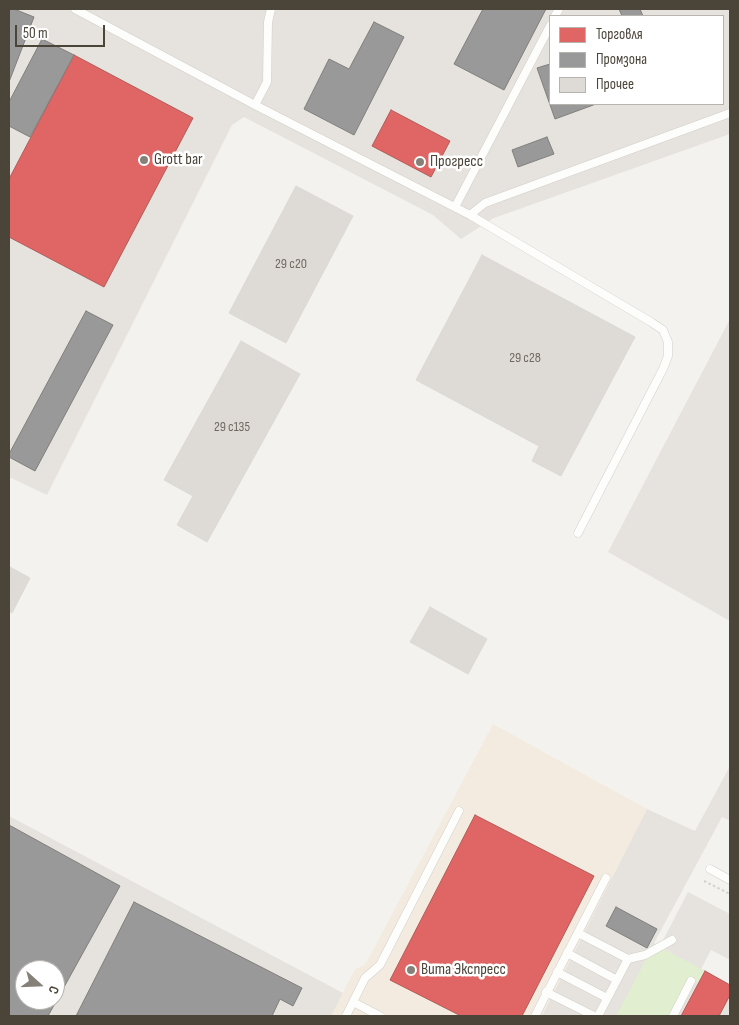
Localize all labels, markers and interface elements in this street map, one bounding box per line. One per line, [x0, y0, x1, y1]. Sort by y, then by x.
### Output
scale bar [18, 15, 108, 47]
legend [549, 15, 724, 105]
text: 50 m [23, 24, 48, 43]
text: Торговля [596, 25, 643, 44]
text: Промзона [596, 50, 647, 69]
text: Прочее [596, 75, 634, 94]
place label: Grott bar [154, 150, 203, 170]
place label: Прогресс [430, 152, 483, 172]
marker: Grott bar [138, 154, 150, 166]
marker: Прогресс [414, 156, 426, 168]
house number: 29 с20 [275, 256, 307, 272]
house number: 29 с28 [509, 350, 541, 366]
house number: 29 с135 [214, 419, 250, 435]
north arrow [15, 960, 65, 1010]
place label: Вита Экспресс [421, 960, 506, 980]
marker: Вита Экспресс [405, 964, 417, 976]
text: С [44, 984, 63, 996]

